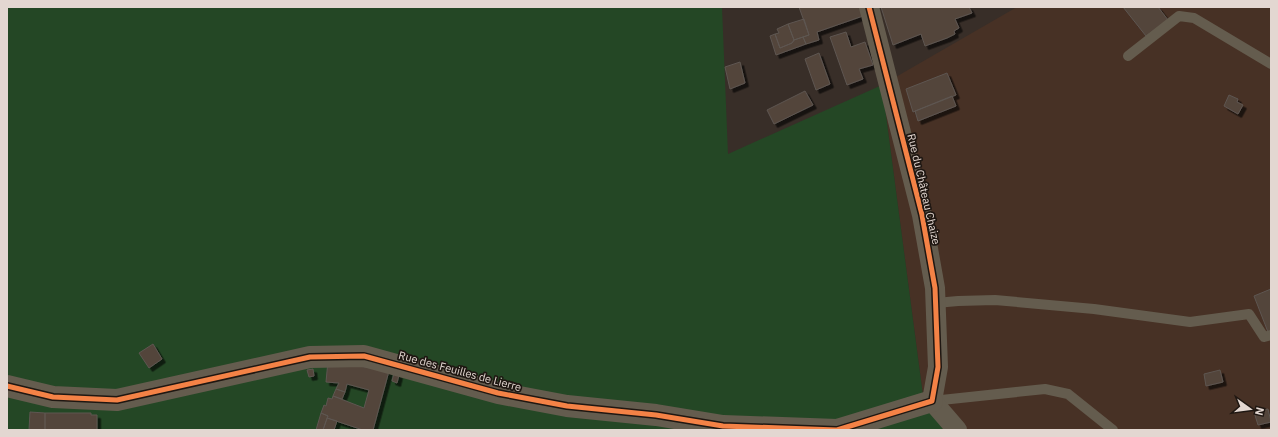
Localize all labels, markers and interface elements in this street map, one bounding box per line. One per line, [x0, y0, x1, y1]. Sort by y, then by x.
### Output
street label: Rue du Château Chaize [904, 132, 944, 246]
street label: Rue des Feuilles de Lierre [397, 348, 523, 394]
north arrow [1230, 389, 1270, 429]
text: N [1252, 406, 1267, 417]

